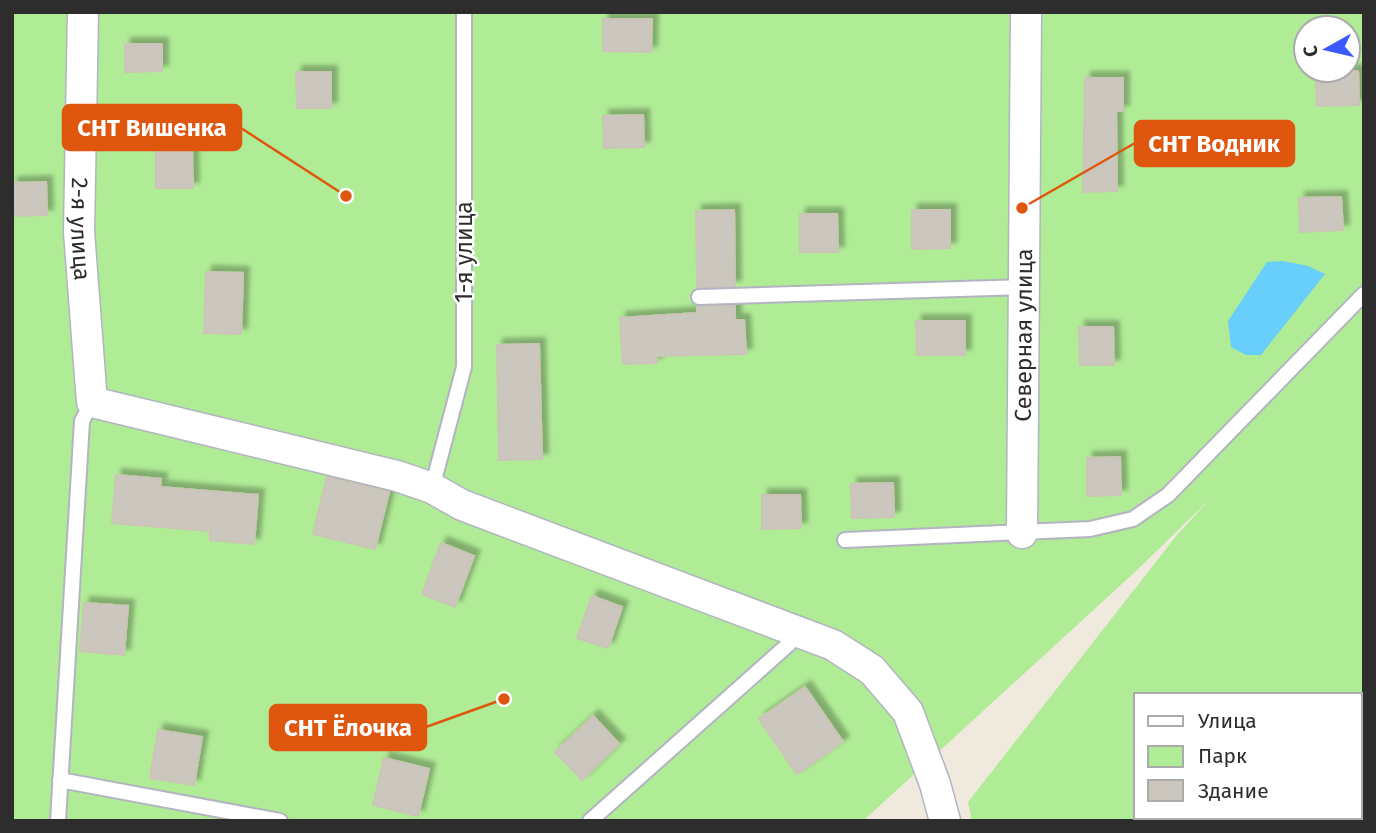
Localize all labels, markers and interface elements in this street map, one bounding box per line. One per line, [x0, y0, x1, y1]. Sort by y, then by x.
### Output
north arrow [1292, 14, 1362, 84]
text: С [1299, 44, 1323, 58]
callout: СНТ Вишенка [63, 105, 241, 150]
text: СНТ Вишенка [77, 114, 227, 142]
callout: СНТ Водник [1135, 121, 1294, 166]
text: СНТ Водник [1148, 130, 1281, 158]
street label: 2-я улица [65, 177, 97, 282]
street label: 1-я улица [450, 201, 478, 303]
street label: Северная улица [1009, 248, 1038, 422]
legend [1134, 693, 1362, 819]
callout: СНТ Ёлочка [270, 705, 426, 750]
text: Улица [1198, 708, 1257, 734]
text: СНТ Ёлочка [284, 714, 412, 742]
text: Парк [1198, 743, 1247, 769]
text: Здание [1198, 778, 1269, 804]

